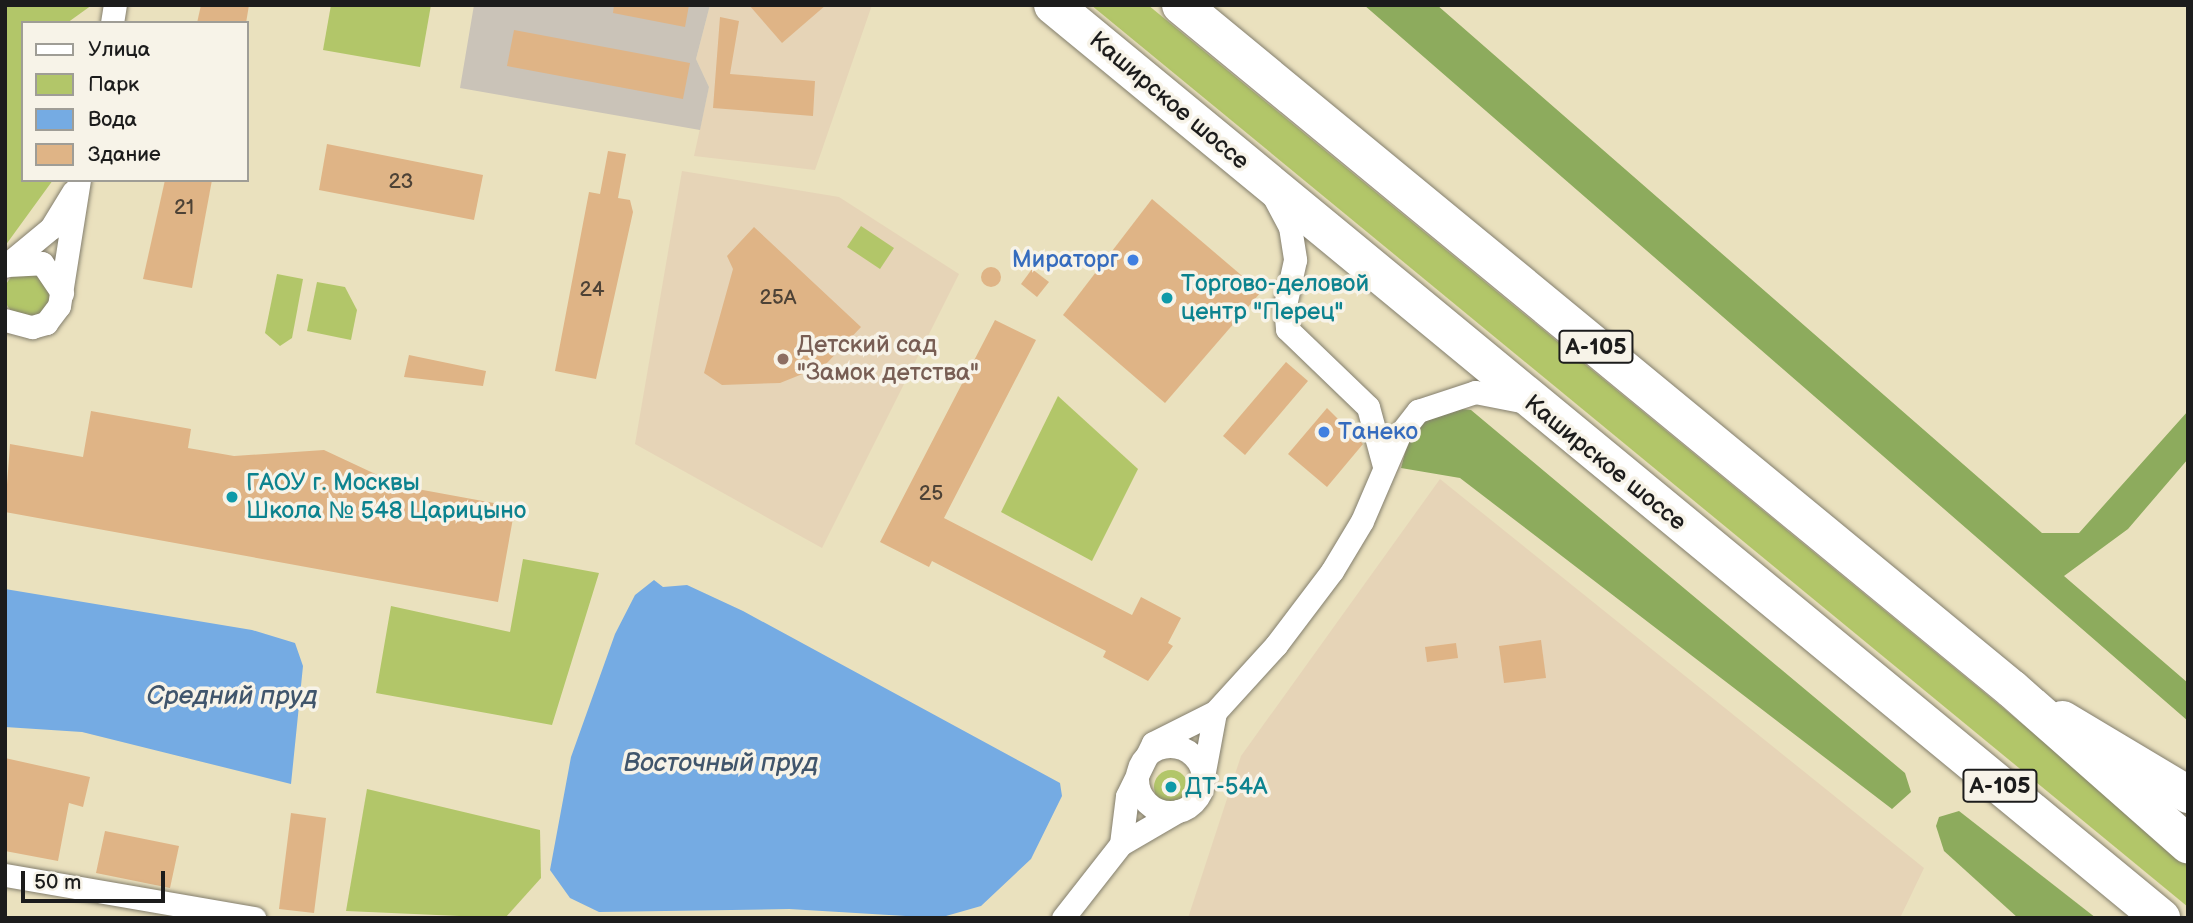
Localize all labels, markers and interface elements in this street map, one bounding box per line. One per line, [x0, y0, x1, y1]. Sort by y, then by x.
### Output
legend [21, 21, 248, 182]
street label: Каширское шоссе [1083, 26, 1255, 176]
text: Улица [88, 37, 150, 62]
text: Парк [88, 72, 139, 97]
text: Вода [88, 107, 137, 132]
text: Здание [88, 142, 161, 167]
house number: 23 [389, 169, 413, 195]
house number: 21 [174, 195, 194, 221]
place label: Мираторг [1012, 246, 1119, 274]
marker: Мираторг [1125, 252, 1141, 268]
place label: Торгово-деловой центр "Перец" [1181, 270, 1369, 326]
house number: 24 [580, 277, 604, 303]
house number: 25А [759, 285, 797, 311]
marker: Торгово-деловой центр "Перец" [1159, 290, 1175, 306]
road number: А-105 [1558, 328, 1634, 366]
place label: Детский сад "Замок детства" [797, 331, 979, 387]
marker: Детский сад "Замок детства" [775, 351, 791, 367]
street label: Каширское шоссе [1518, 389, 1692, 537]
place label: Танеко [1338, 418, 1418, 446]
marker: Танеко [1316, 424, 1332, 440]
place label: ГАОУ г. Москвы Школа № 548 Царицыно [246, 469, 526, 525]
house number: 25 [919, 481, 943, 507]
marker: ГАОУ г. Москвы Школа № 548 Царицыно [224, 489, 240, 505]
water label: Средний пруд [146, 681, 318, 713]
water label: Восточный пруд [624, 748, 818, 780]
road number: А-105 [1962, 766, 2038, 806]
place label: ДТ-54А [1185, 773, 1268, 801]
marker: ДТ-54А [1163, 779, 1179, 795]
scale bar [24, 856, 168, 900]
text: 50 m [34, 870, 81, 895]

